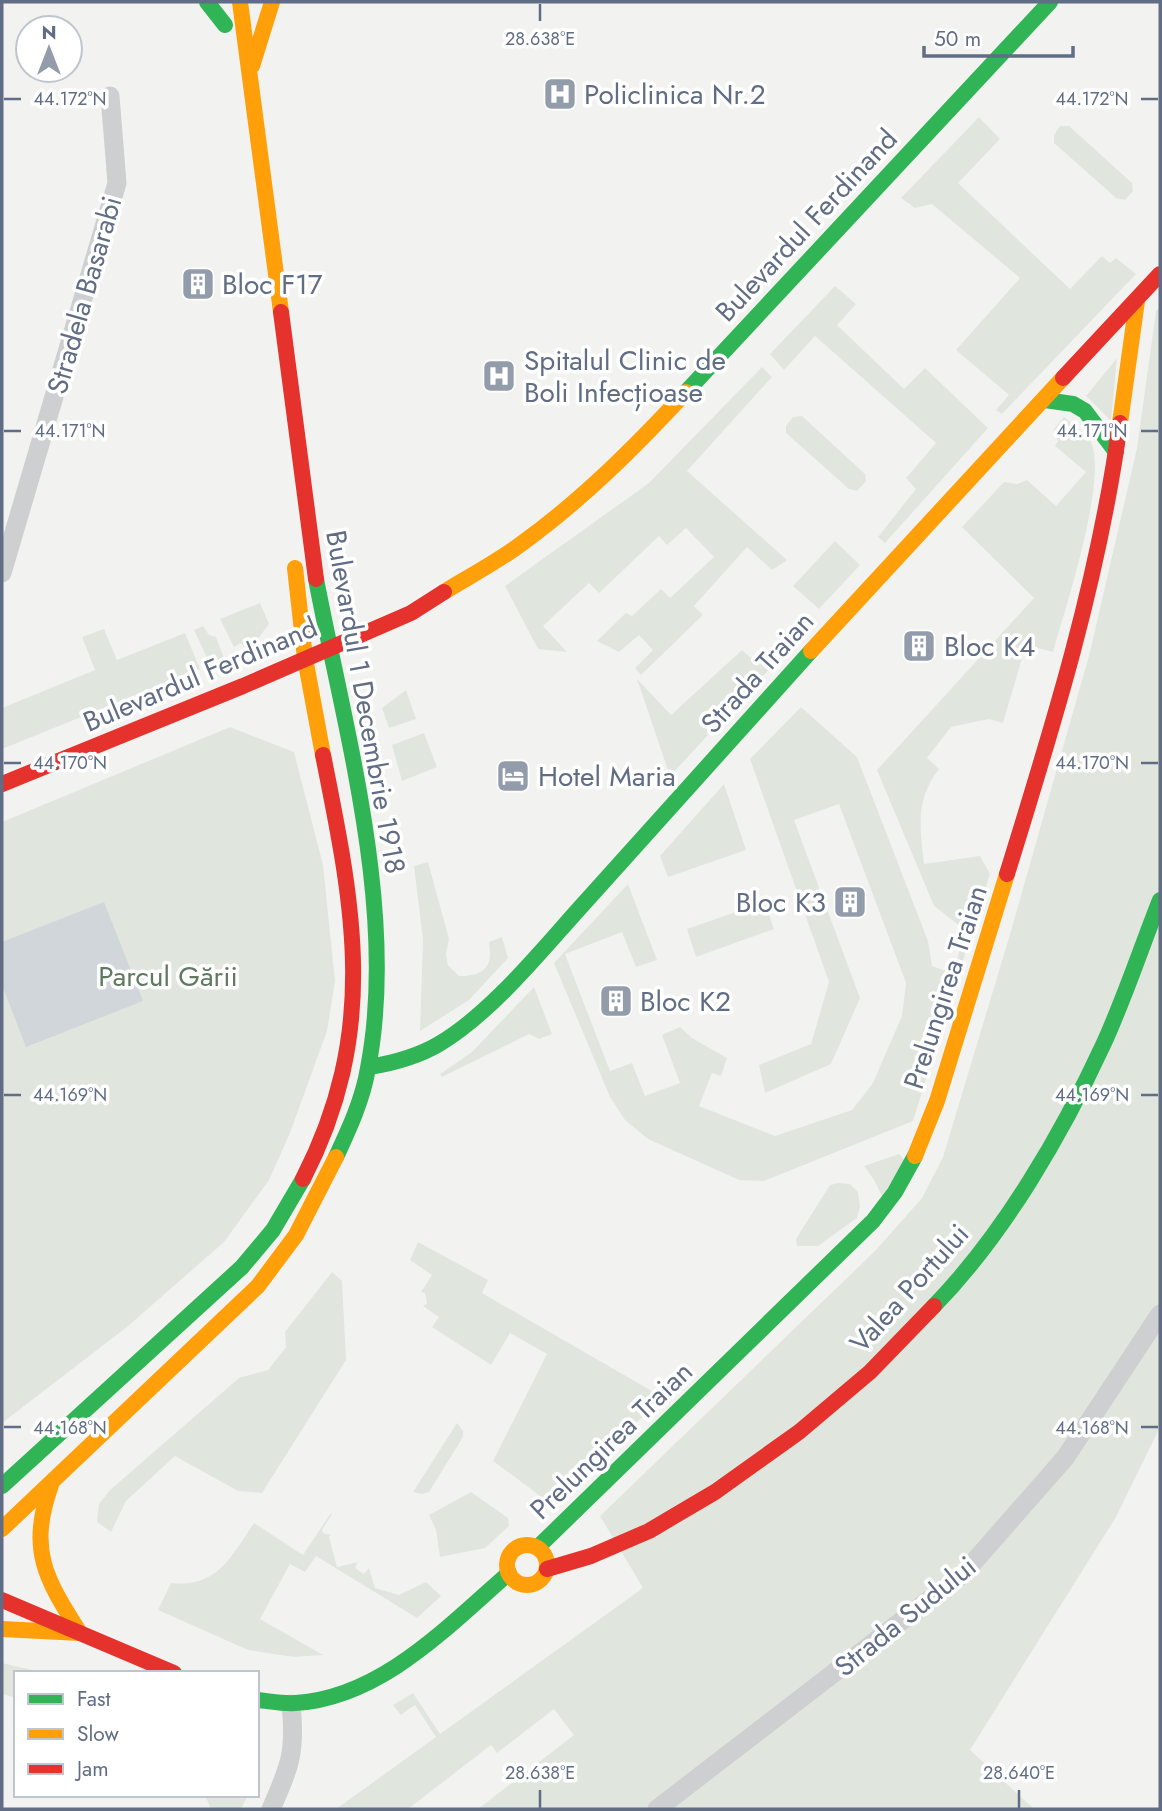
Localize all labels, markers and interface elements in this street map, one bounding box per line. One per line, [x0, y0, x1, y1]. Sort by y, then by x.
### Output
north arrow [14, 14, 84, 84]
scale bar [924, 14, 1073, 58]
text: N [41, 19, 57, 46]
text: 50 m [934, 24, 981, 54]
text: 28.638°E [505, 26, 575, 52]
place label: Policlinica Nr.2 [584, 74, 766, 115]
hospital icon: Policlinica Nr.2 [541, 75, 579, 113]
text: 44.172°N [33, 86, 107, 112]
text: 44.172°N [1055, 86, 1129, 112]
street label: Bulevardul Ferdinand [706, 120, 907, 331]
street label: Stradela Basarabi [37, 191, 132, 399]
place label: Bloc F17 [222, 264, 323, 305]
building icon: Bloc F17 [179, 265, 217, 303]
place label: Spitalul Clinic de Boli Infecțioase [524, 340, 726, 413]
hospital icon: Spitalul Clinic de Boli Infecțioase [480, 357, 518, 395]
text: 44.171°N [35, 418, 106, 444]
text: 44.171°N [1057, 418, 1128, 444]
street label: Bulevardul 1 Decembrie 1918 [315, 527, 416, 877]
street label: Strada Traian [691, 602, 824, 743]
street label: Bulevardul Ferdinand [77, 607, 324, 742]
place label: Bloc K4 [944, 626, 1035, 667]
building icon: Bloc K4 [900, 627, 938, 665]
text: 44.170°N [33, 750, 107, 776]
text: 44.170°N [1055, 750, 1129, 776]
place label: Hotel Maria [538, 756, 676, 797]
hotel icon: Hotel Maria [494, 757, 532, 795]
street label: Prelungirea Traian [893, 880, 998, 1094]
place label: Bloc K3 [736, 882, 826, 923]
building icon: Bloc K3 [831, 883, 869, 921]
park label: Parcul Gării [98, 956, 238, 997]
place label: Bloc K2 [640, 981, 731, 1022]
building icon: Bloc K2 [597, 982, 635, 1020]
text: 44.169°N [33, 1082, 107, 1108]
text: 44.169°N [1055, 1082, 1129, 1108]
street label: Valea Portului [840, 1215, 979, 1362]
street label: Prelungirea Traian [521, 1352, 702, 1529]
text: 44.168°N [33, 1415, 107, 1441]
text: 44.168°N [1055, 1415, 1129, 1441]
street label: Strada Sudului [826, 1546, 985, 1686]
legend [14, 1671, 259, 1797]
text: Fast [77, 1684, 110, 1714]
text: Slow [77, 1719, 119, 1749]
text: Jam [74, 1754, 109, 1784]
text: 28.638°E [505, 1760, 575, 1786]
text: 28.640°E [983, 1760, 1055, 1786]

